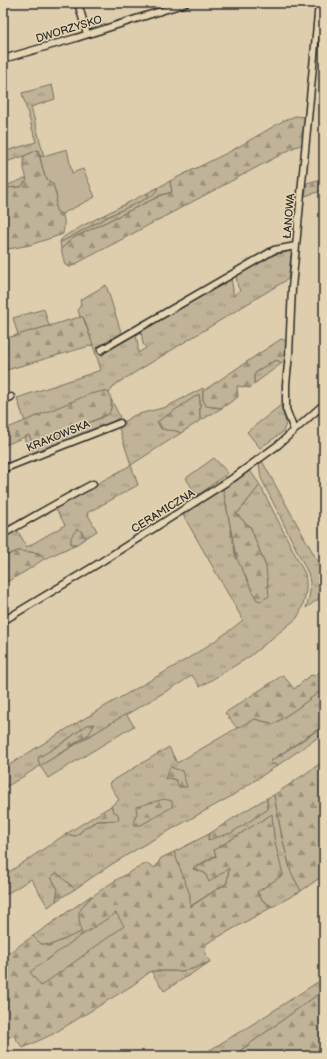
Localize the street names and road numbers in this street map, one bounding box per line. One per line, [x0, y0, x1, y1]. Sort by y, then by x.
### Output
street label: DWORZYSKO [34, 13, 104, 45]
street label: ŁANOWA [281, 193, 297, 239]
street label: KRAKOWSKA [24, 417, 92, 455]
street label: CERAMICZNA [129, 486, 197, 536]

